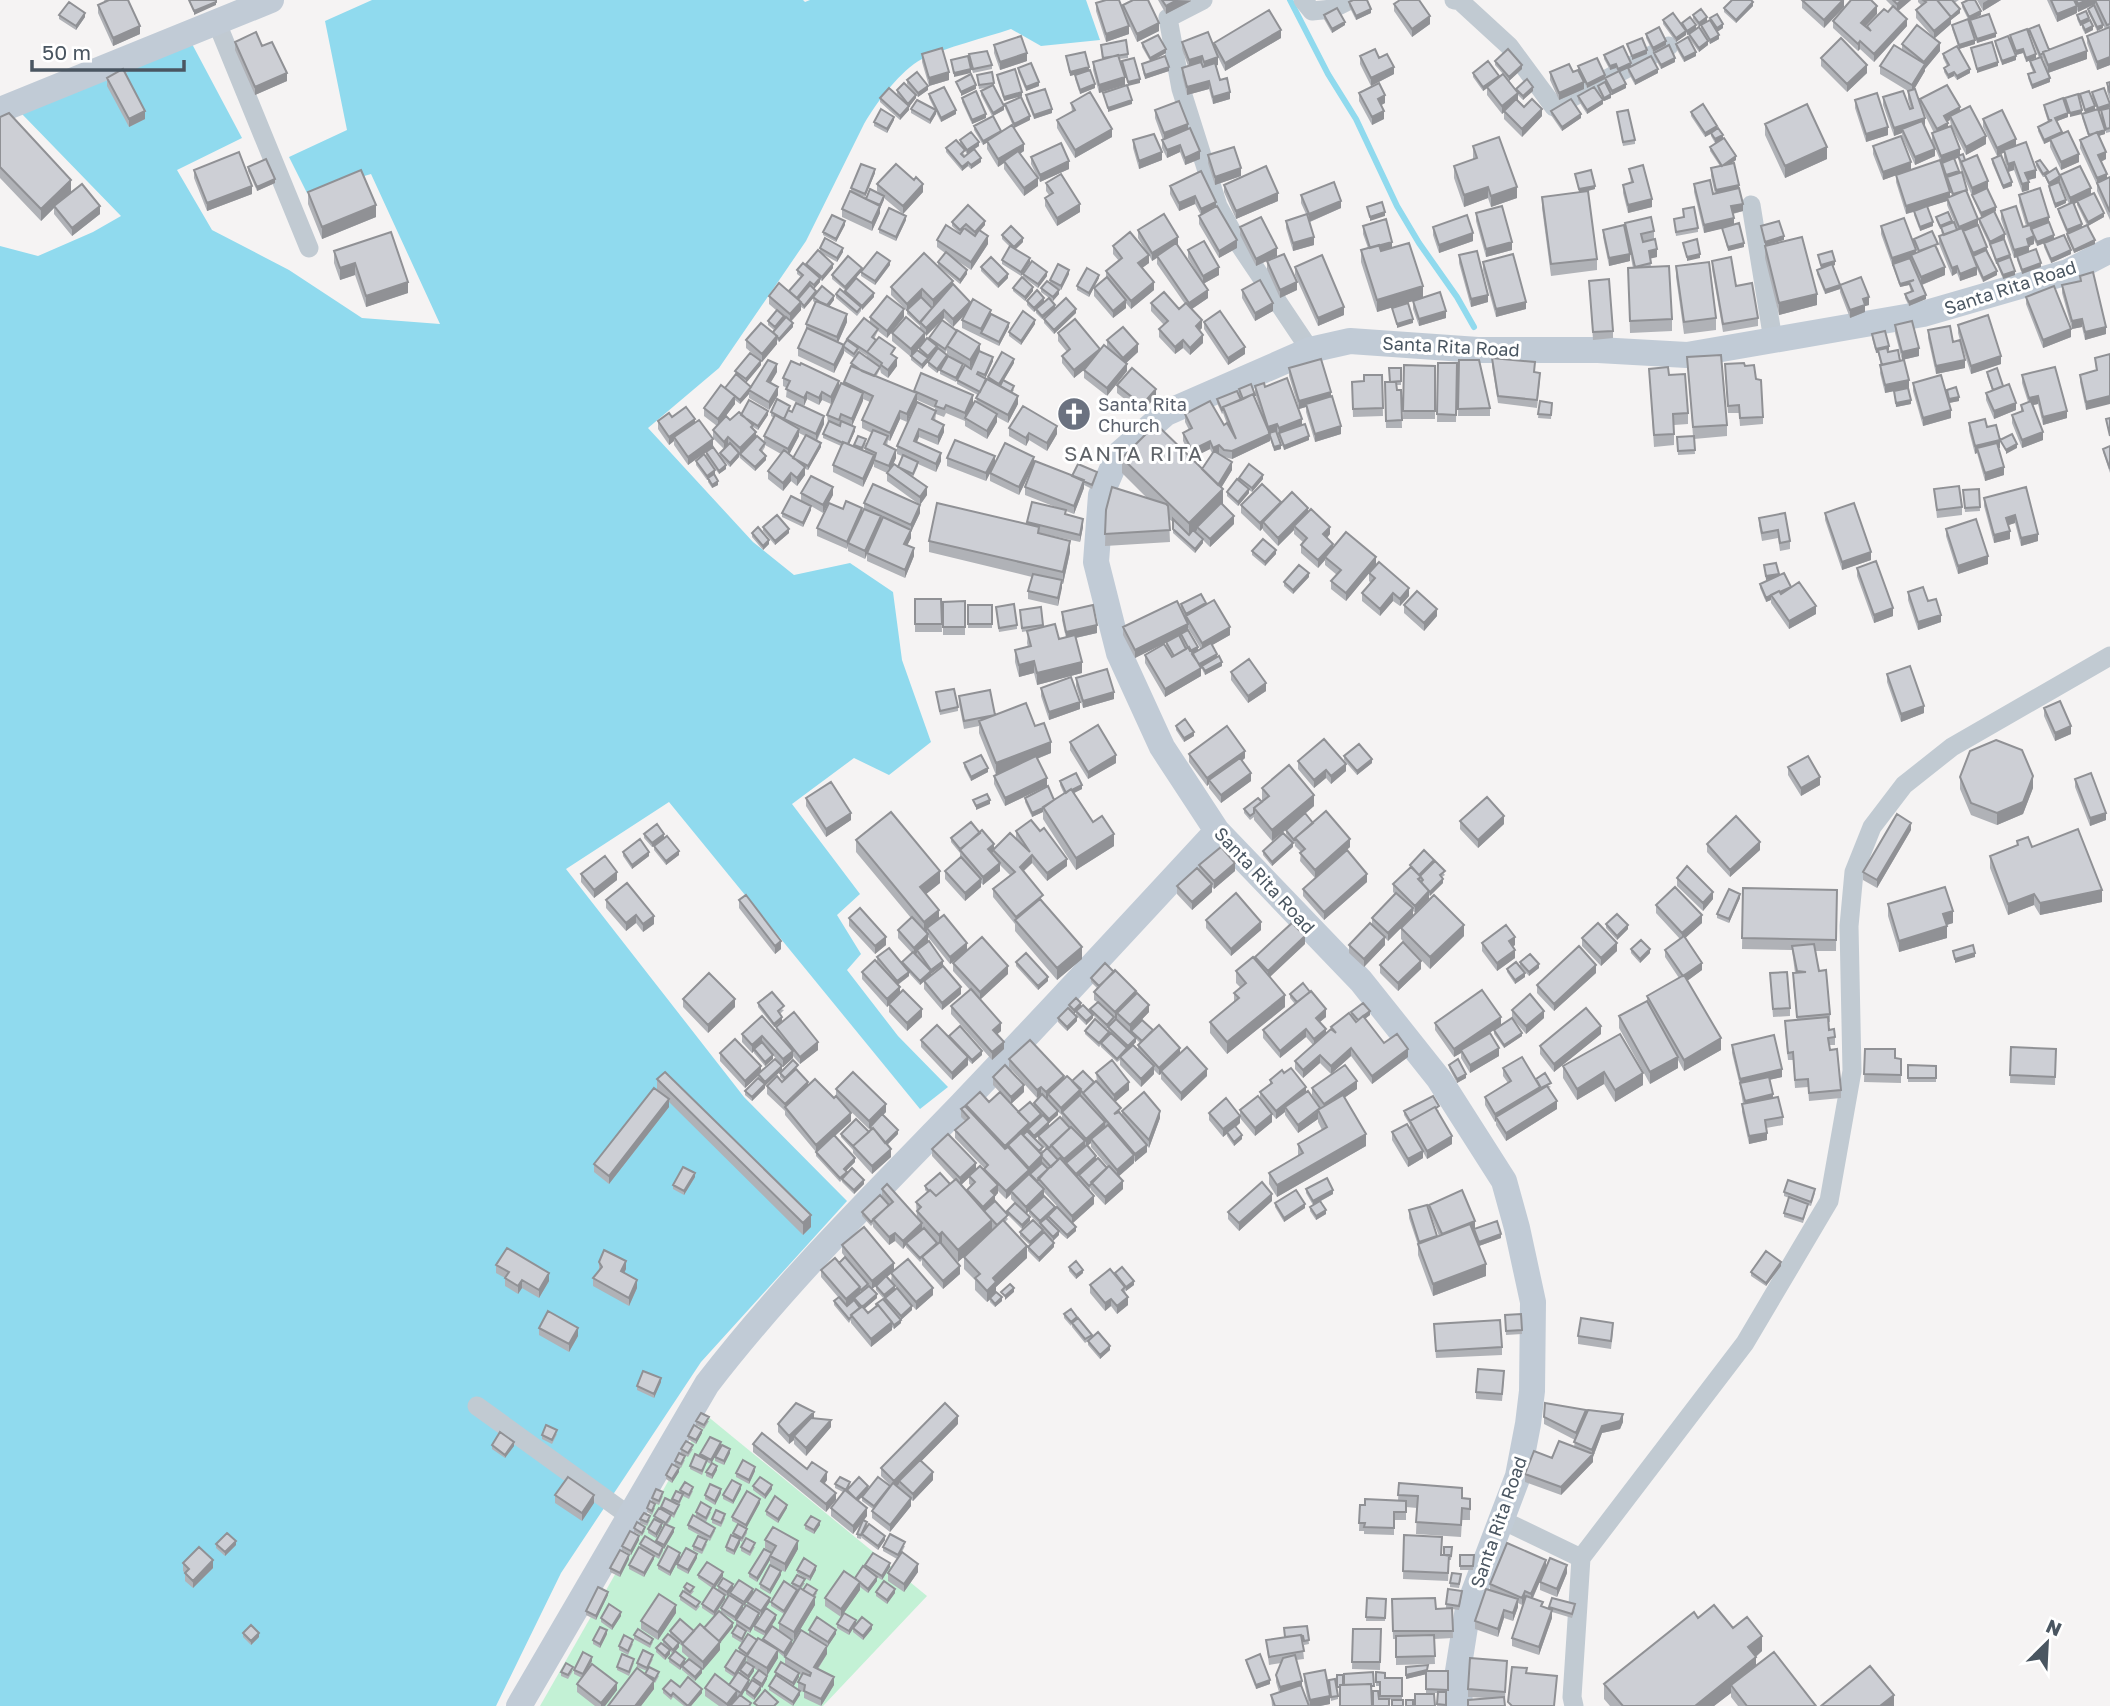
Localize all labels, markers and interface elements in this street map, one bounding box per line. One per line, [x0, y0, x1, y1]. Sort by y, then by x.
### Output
scale bar [32, 28, 184, 72]
text: 50 m [42, 39, 91, 65]
street label: Santa Rita Road [1941, 255, 2079, 319]
street label: Santa Rita Road [1382, 331, 1520, 361]
place label: Santa Rita Church [1098, 393, 1187, 436]
church icon: Santa Rita Church [1055, 395, 1093, 433]
district label: SANTA RITA [1064, 440, 1204, 466]
street label: Santa Rita Road [1210, 822, 1320, 938]
street label: Santa Rita Road [1465, 1453, 1531, 1591]
north arrow [2012, 1608, 2082, 1678]
text: N [2043, 1614, 2065, 1640]

